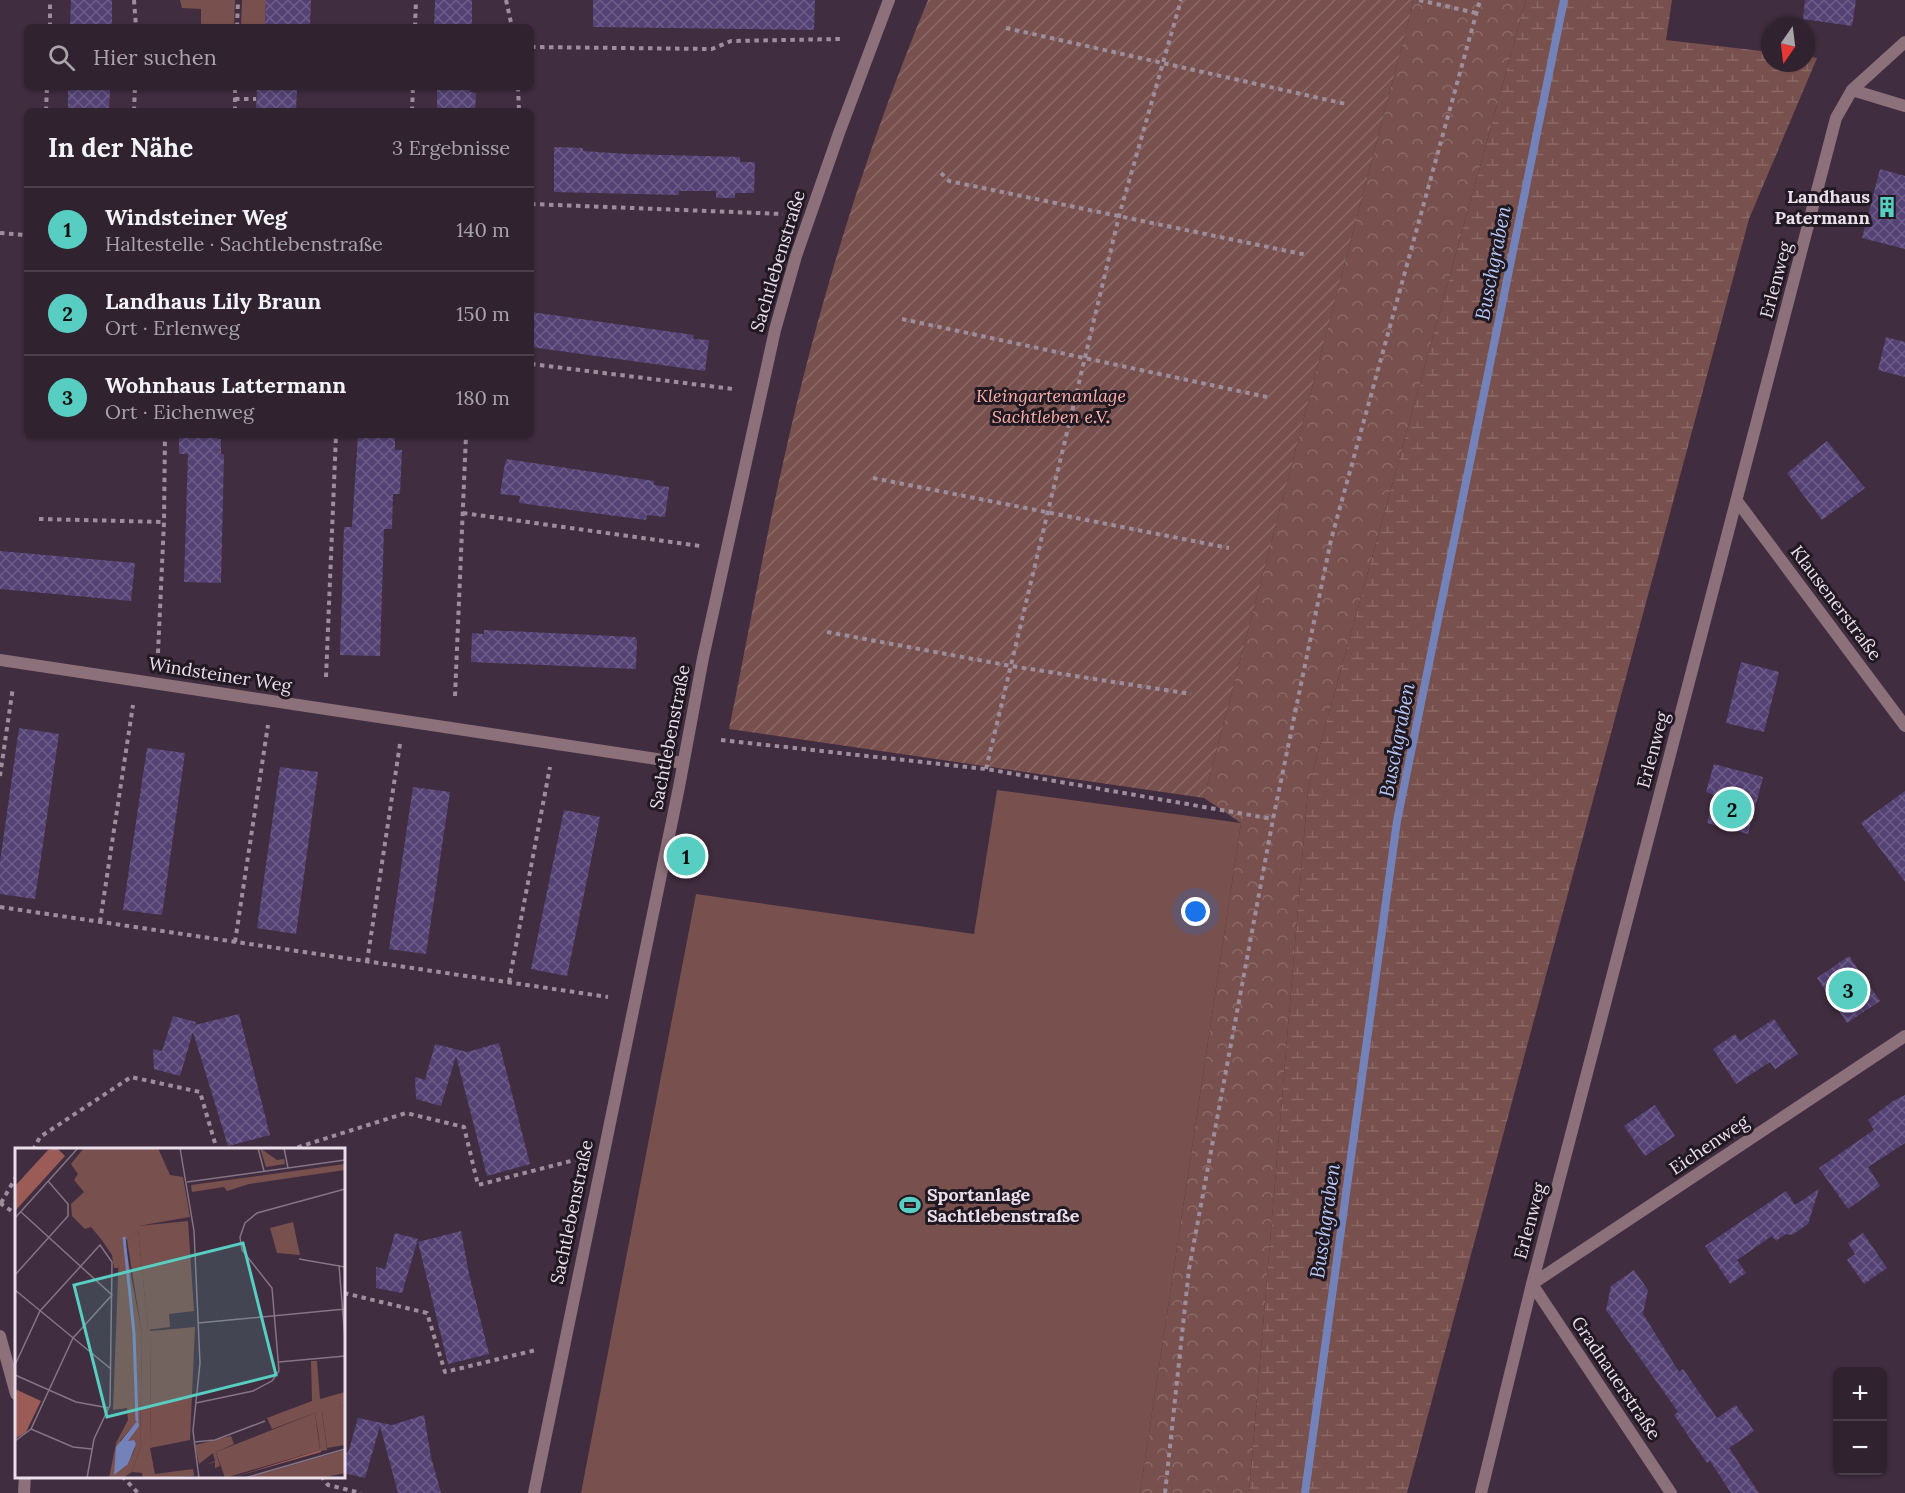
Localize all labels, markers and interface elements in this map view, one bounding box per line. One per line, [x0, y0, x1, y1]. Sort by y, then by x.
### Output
north arrow [1761, 18, 1815, 72]
search box [24, 24, 534, 90]
icon: search [45, 41, 78, 74]
text: Hier suchen [93, 43, 217, 71]
text: In der Nähe [48, 131, 193, 164]
text: 3 Ergebnisse [392, 135, 510, 160]
place label: Landhaus Patermann [1775, 185, 1871, 229]
street label: Sachtlebenstraße [745, 187, 810, 334]
building icon: Landhaus Patermann [1875, 195, 1899, 219]
text: Windsteiner Weg [105, 203, 287, 231]
water label: Buschgraben [1469, 203, 1516, 322]
text: 1 [63, 217, 72, 242]
text: 140 m [456, 217, 510, 242]
text: Haltestelle · Sachtlebenstraße [105, 231, 383, 256]
street label: Erlenweg [1754, 238, 1797, 321]
text: Landhaus Lily Braun [105, 287, 321, 315]
text: 2 [62, 301, 73, 326]
text: 150 m [456, 301, 510, 326]
text: Ort · Erlenweg [105, 315, 240, 340]
text: Wohnhaus Lattermann [105, 371, 346, 399]
park label: Kleingartenanlage Sachtleben e.V. [976, 384, 1126, 428]
text: 3 [62, 385, 73, 410]
text: 180 m [456, 385, 510, 410]
text: Ort · Eichenweg [105, 399, 254, 424]
street label: Klausenerstraße [1786, 541, 1887, 665]
street label: Windsteiner Weg [147, 652, 294, 697]
street label: Sachtlebenstraße [644, 662, 695, 811]
water label: Buschgraben [1373, 680, 1420, 799]
street label: Erlenweg [1631, 708, 1674, 791]
pin: 2 [1712, 786, 1752, 832]
pin: 1 [666, 834, 706, 878]
your location [1181, 897, 1210, 926]
pin: 3 [1828, 968, 1868, 1012]
street label: Eichenweg [1665, 1109, 1754, 1180]
street label: Sachtlebenstraße [545, 1138, 598, 1286]
inset map [15, 1148, 345, 1478]
water label: Buschgraben [1304, 1161, 1345, 1280]
street label: Erlenweg [1508, 1179, 1551, 1262]
place label: Sportanlage Sachtlebenstraße [927, 1183, 1080, 1227]
sports icon: Sportanlage Sachtlebenstraße [898, 1193, 922, 1217]
street label: Gradnauerstraße [1567, 1312, 1666, 1444]
map controls [1833, 1367, 1887, 1475]
button: + [1833, 1367, 1887, 1421]
button: − [1833, 1421, 1887, 1475]

